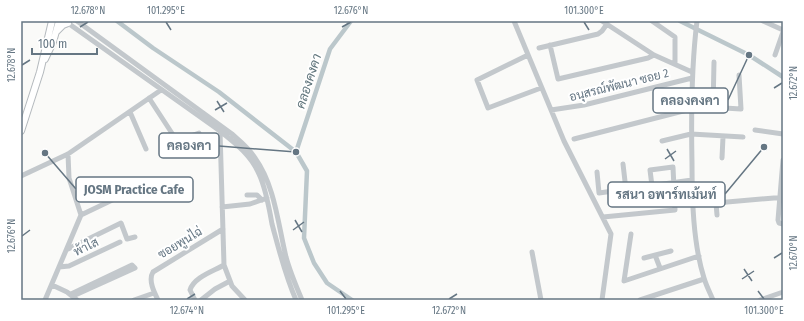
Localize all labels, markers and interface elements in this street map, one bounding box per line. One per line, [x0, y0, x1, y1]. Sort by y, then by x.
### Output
text: 12.678°N [71, 5, 105, 17]
text: 101.295°E [147, 5, 185, 17]
text: 12.676°N [334, 5, 368, 17]
text: 101.300°E [564, 5, 604, 17]
scale bar [32, 30, 97, 56]
text: 100 m [38, 37, 67, 51]
text: 12.678°N [6, 48, 18, 82]
water label: คลองคงคา [293, 52, 324, 110]
street label: อนุสรณ์พัฒนา ซอย 2 [568, 65, 671, 106]
text: 12.672°N [788, 66, 800, 100]
callout: คลองคงคา [653, 88, 728, 113]
text: คลองคงคา [660, 93, 720, 108]
callout: คลองคา [159, 133, 219, 158]
text: คลองคา [167, 138, 211, 153]
callout: JOSM Practice Cafe [76, 177, 193, 202]
text: JOSM Practice Cafe [83, 182, 185, 197]
callout: รสนา อพาร์ทเม้นท์ [608, 182, 725, 207]
text: รสนา อพาร์ทเม้นท์ [615, 185, 717, 202]
text: 12.676°N [6, 219, 18, 253]
street label: ซอยพูนไฉ่ [155, 223, 205, 263]
street label: พ้าใส [71, 234, 101, 259]
text: 12.670°N [788, 236, 800, 271]
text: 12.674°N [170, 305, 204, 317]
text: 101.295°E [327, 305, 365, 317]
text: 12.672°N [432, 305, 466, 317]
text: 101.300°E [744, 305, 784, 317]

